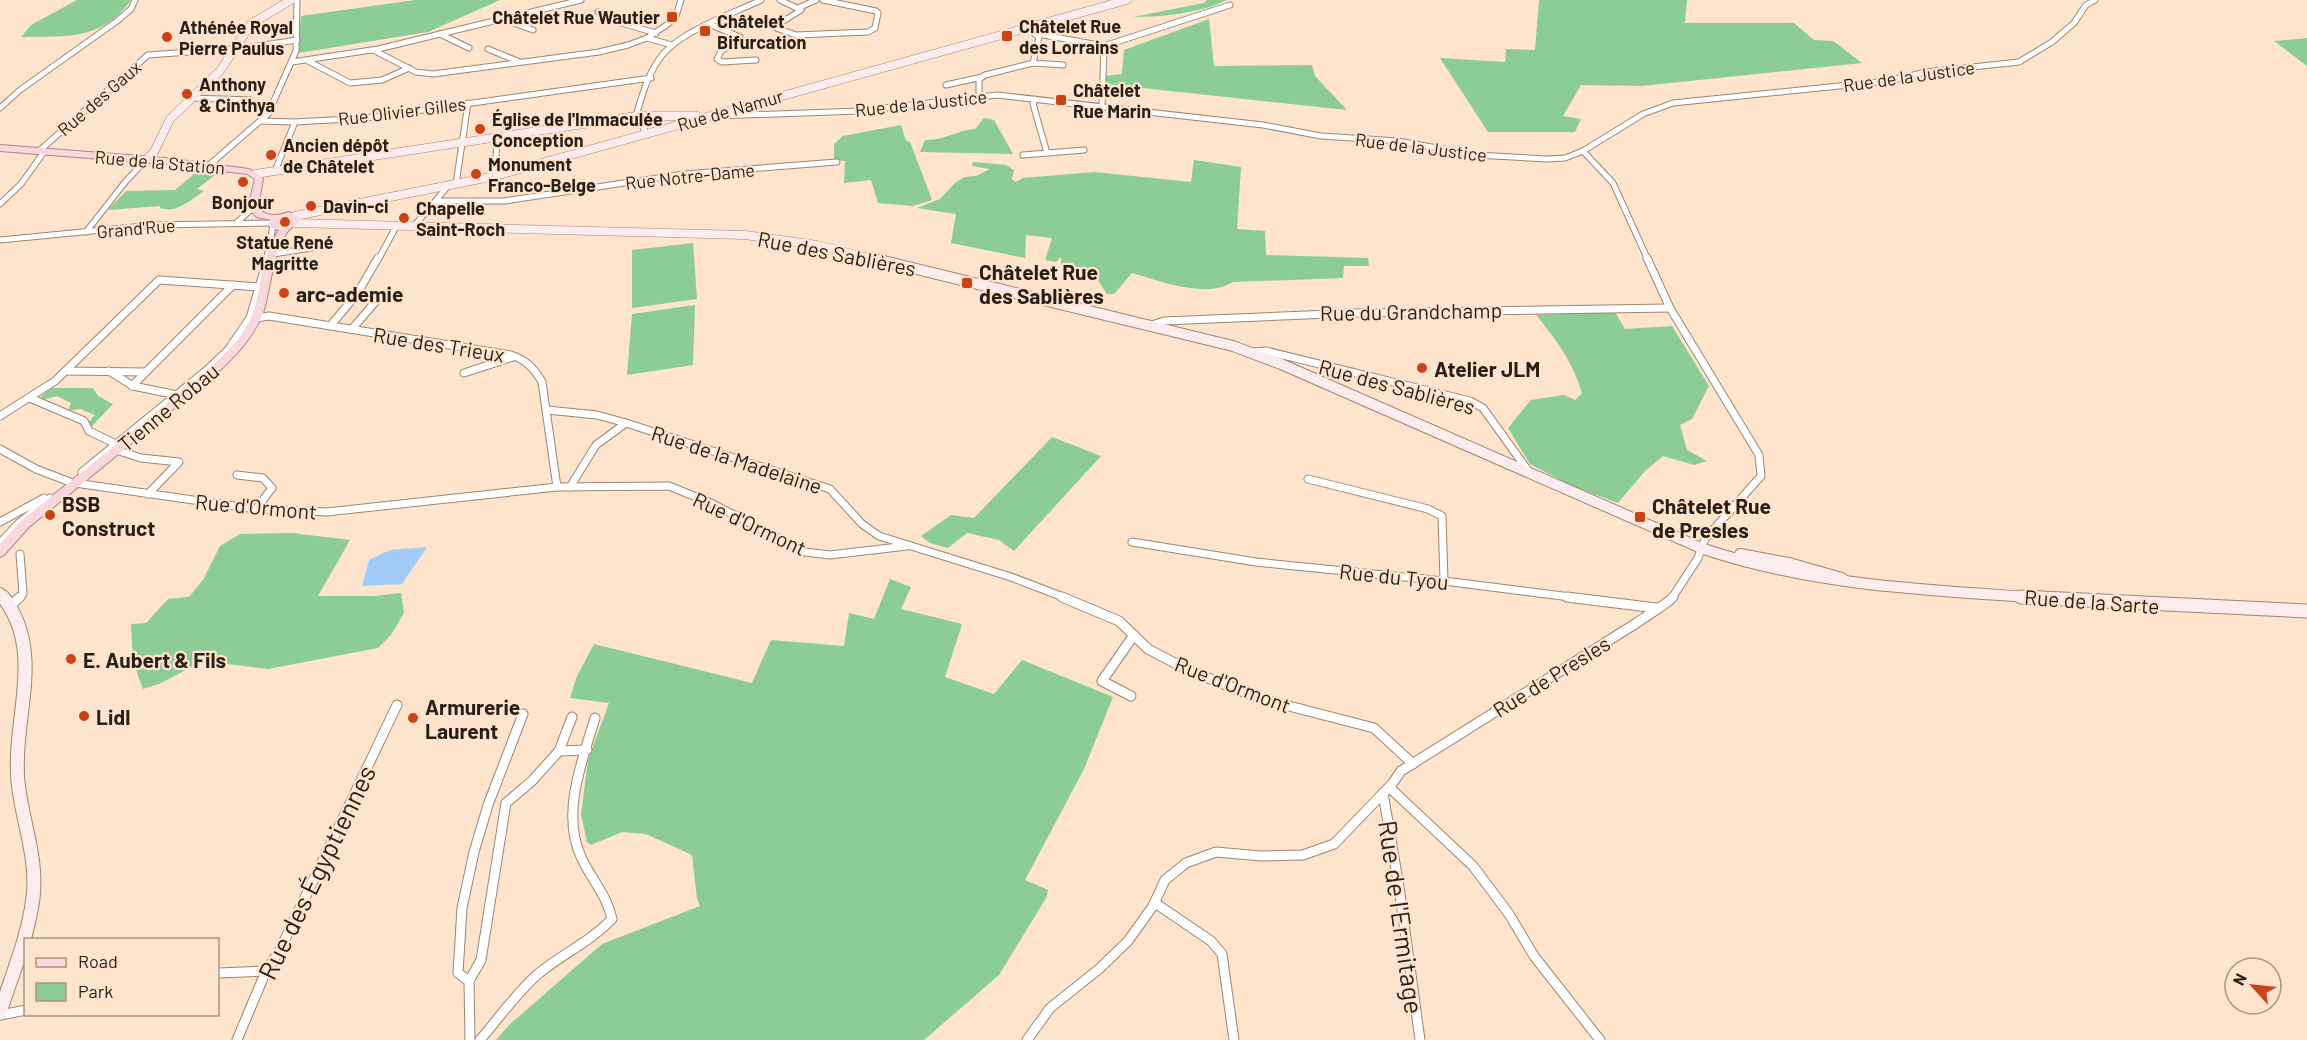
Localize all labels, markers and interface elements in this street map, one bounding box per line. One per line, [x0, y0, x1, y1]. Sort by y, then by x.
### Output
place label: Châtelet Rue Wautier [492, 6, 660, 28]
marker: Châtelet Rue Wautier [665, 10, 679, 24]
place label: Châtelet Bifurcation [717, 10, 806, 53]
place label: Châtelet Rue des Lorrains [1019, 15, 1121, 58]
place label: Athénée Royal Pierre Paulus [179, 16, 293, 59]
marker: Châtelet Bifurcation [698, 24, 712, 38]
marker: Châtelet Rue des Lorrains [1000, 29, 1014, 43]
marker: Athénée Royal Pierre Paulus [160, 30, 174, 44]
street label: Rue des Gaux [53, 55, 146, 140]
street label: Rue de la Justice [1842, 56, 1976, 96]
place label: Anthony & Cinthya [199, 73, 275, 116]
place label: Châtelet Rue Marin [1073, 79, 1151, 122]
street label: Rue de Namur [674, 84, 786, 136]
street label: Rue de la Justice [854, 85, 988, 121]
marker: Anthony & Cinthya [180, 87, 194, 101]
street label: Rue Olivier Gilles [337, 92, 467, 130]
marker: Châtelet Rue Marin [1054, 93, 1068, 107]
place label: Église de l'Immaculée Conception [492, 108, 663, 151]
marker: Église de l'Immaculée Conception [473, 122, 487, 136]
street label: Rue de la Justice [1354, 128, 1488, 166]
place label: Ancien dépôt de Châtelet [283, 134, 389, 177]
street label: Rue de la Station [94, 145, 226, 179]
marker: Ancien dépôt de Châtelet [264, 148, 278, 162]
place label: Monument Franco-Belge [488, 153, 596, 196]
street label: Rue Notre-Dame [624, 158, 756, 194]
marker: Monument Franco-Belge [469, 167, 483, 181]
marker: Bonjour [236, 175, 250, 189]
place label: Bonjour [212, 191, 274, 213]
place label: Davin-ci [323, 195, 389, 217]
place label: Chapelle Saint-Roch [416, 197, 505, 240]
marker: Davin-ci [304, 199, 318, 213]
marker: Chapelle Saint-Roch [397, 211, 411, 225]
street label: Grand'Rue [96, 214, 176, 242]
marker: Statue René Magritte [278, 215, 292, 229]
street label: Rue des Sablières [756, 225, 918, 281]
place label: Statue René Magritte [236, 231, 334, 274]
place label: Châtelet Rue des Sablières [979, 259, 1104, 308]
marker: Châtelet Rue des Sablières [960, 276, 974, 290]
place label: arc-ademie [296, 281, 403, 306]
marker: arc-ademie [277, 286, 291, 300]
street label: Rue du Grandchamp [1320, 297, 1502, 325]
street label: Rue des Trieux [372, 321, 506, 367]
street label: Rue des Sablières [1316, 353, 1478, 419]
place label: Atelier JLM [1434, 356, 1540, 381]
street label: Tienne Robau [113, 358, 223, 456]
marker: Atelier JLM [1415, 361, 1429, 375]
street label: Rue de la Madelaine [649, 420, 825, 498]
street label: Rue d'Ormont [689, 486, 811, 560]
street label: Rue d'Ormont [194, 488, 318, 524]
place label: BSB Construct [62, 491, 155, 540]
place label: Châtelet Rue de Presles [1652, 493, 1771, 542]
marker: BSB Construct [43, 508, 57, 522]
marker: Châtelet Rue de Presles [1633, 510, 1647, 524]
street label: Rue du Tyou [1338, 558, 1450, 594]
street label: Rue de la Sarte [2024, 584, 2160, 618]
street label: Rue de Presles [1488, 630, 1614, 722]
place label: E. Aubert & Fils [83, 647, 226, 672]
street label: Rue d'Ormont [1172, 650, 1294, 718]
marker: E. Aubert & Fils [64, 652, 78, 666]
place label: Armurerie Laurent [425, 694, 520, 743]
place label: Lidl [96, 704, 130, 729]
marker: Lidl [77, 709, 91, 723]
marker: Armurerie Laurent [406, 711, 420, 725]
street label: Rue des Égyptiennes [251, 760, 381, 984]
street label: Rue de l'Ermitage [1373, 818, 1431, 1016]
legend [24, 938, 219, 1016]
text: Road [78, 950, 118, 972]
north arrow [2223, 956, 2283, 1016]
text: N [2228, 970, 2250, 988]
text: Park [78, 980, 113, 1002]

